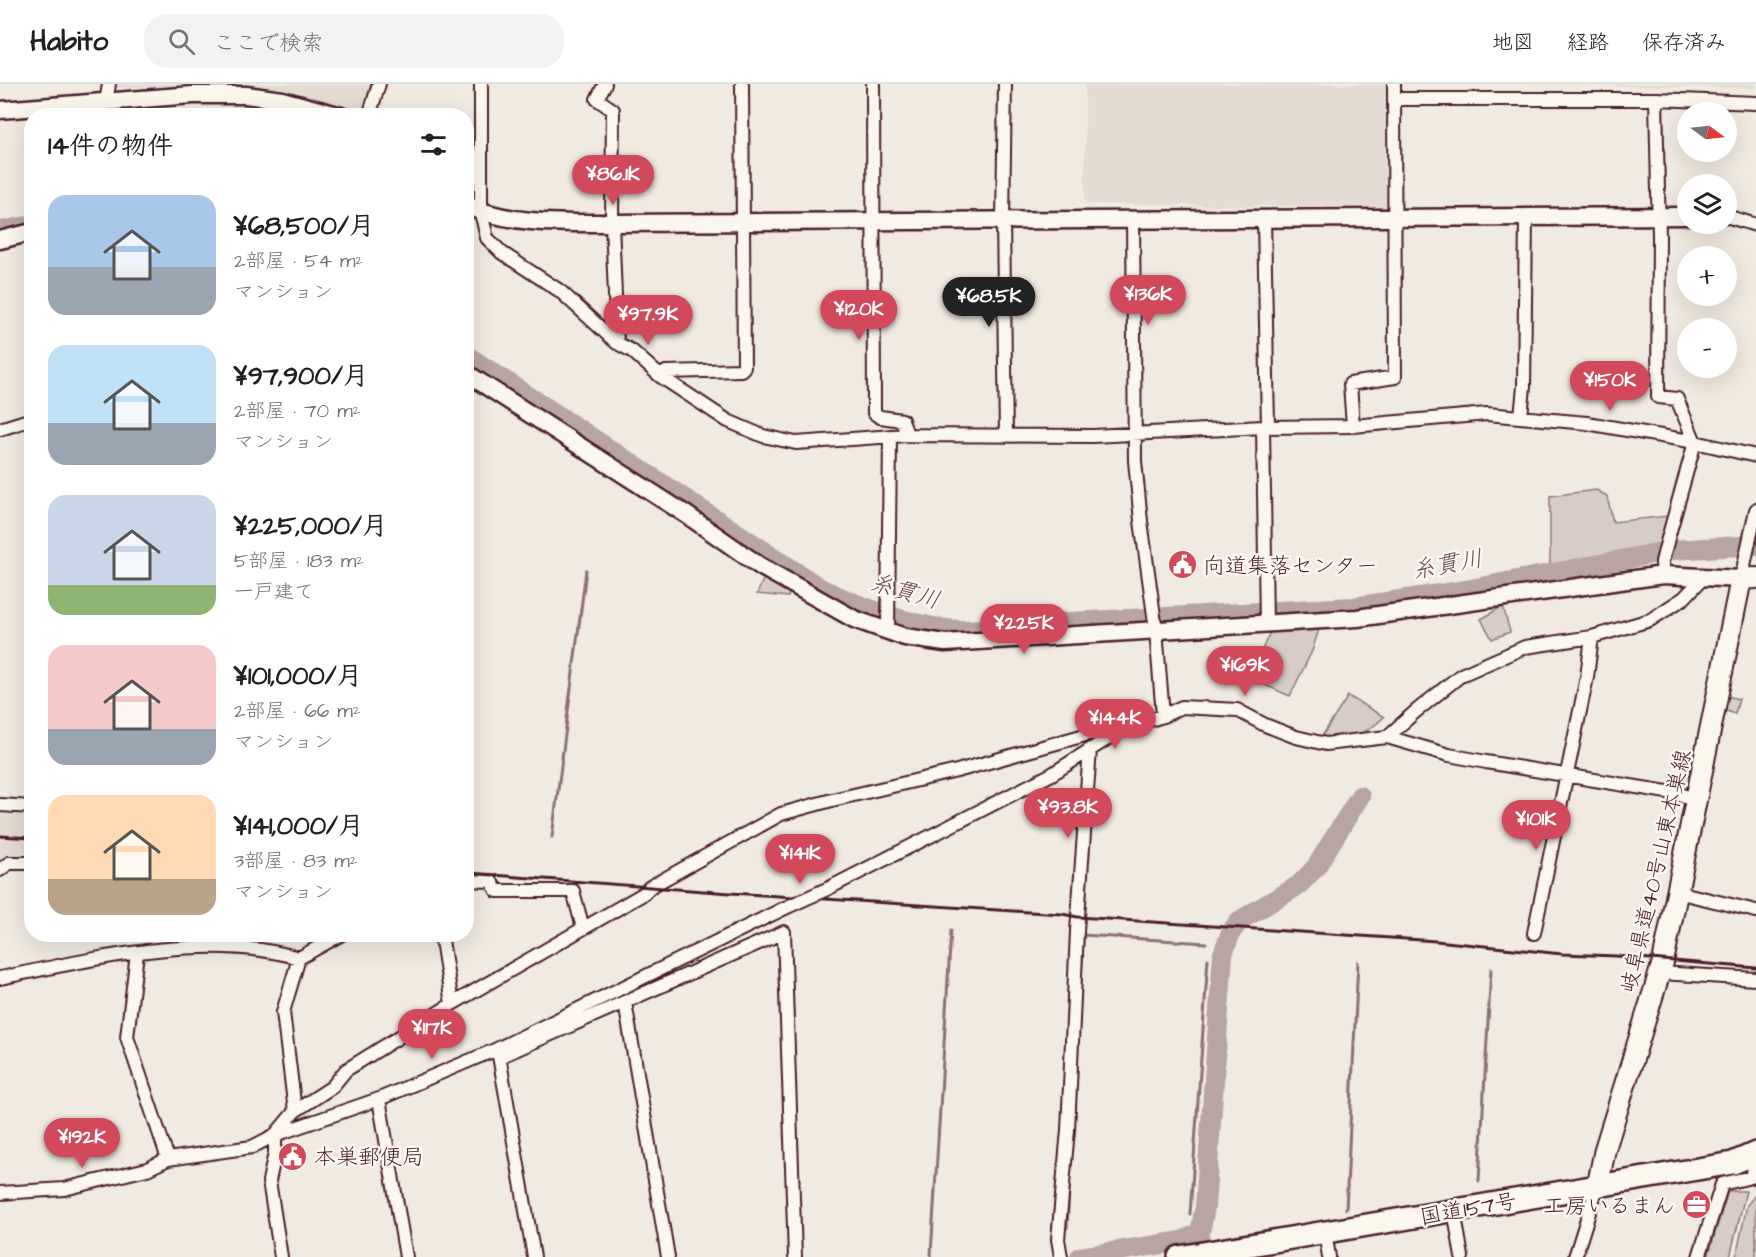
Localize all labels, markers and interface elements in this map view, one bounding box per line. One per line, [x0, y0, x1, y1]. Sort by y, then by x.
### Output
search box [144, 14, 564, 68]
text: Habito [30, 22, 108, 61]
icon: search [165, 25, 198, 58]
text: ここで検索 [213, 28, 323, 59]
text: 地図 [1492, 28, 1534, 57]
text: 経路 [1567, 28, 1609, 57]
text: 保存済み [1642, 28, 1726, 57]
north arrow [1677, 102, 1737, 162]
map controls [1677, 102, 1737, 378]
text: 14件の物件 [48, 128, 173, 164]
icon: filters [417, 128, 450, 161]
pin: ¥86.1K [564, 155, 662, 206]
text: ¥86.1K [586, 160, 640, 188]
button: layers [1677, 174, 1737, 234]
text: ¥68,500/月 [234, 208, 375, 244]
icon: home [96, 219, 168, 291]
button: + [1677, 246, 1737, 306]
text: 2部屋 · 54 m² [234, 247, 363, 275]
pin: ¥136K [1106, 275, 1190, 326]
pin: ¥68.5K [940, 277, 1038, 328]
text: マンション [234, 278, 333, 306]
text: ¥136K [1124, 280, 1172, 308]
text: ¥68.5K [956, 282, 1022, 310]
pin: ¥120K [817, 290, 901, 341]
pin: ¥97.9K [599, 295, 697, 346]
text: ¥120K [834, 295, 884, 323]
text: ¥97.9K [618, 300, 678, 328]
button: − [1677, 318, 1737, 378]
text: ¥97,900/月 [234, 358, 369, 394]
pin: ¥150K [1568, 361, 1652, 412]
text: ¥150K [1584, 366, 1636, 394]
icon: home [96, 369, 168, 441]
text: 2部屋 · 70 m² [234, 397, 360, 425]
text: マンション [234, 428, 333, 456]
text: ¥225,000/月 [234, 508, 388, 544]
icon: home [96, 519, 168, 591]
water label: 糸貫川 [1409, 542, 1486, 588]
text: 5部屋 · 183 m² [234, 547, 364, 575]
public building icon: 向道集落センター [1166, 549, 1198, 581]
place label: 向道集落センター [1203, 551, 1378, 582]
water label: 糸貫川 [865, 566, 944, 618]
text: 一戸建て [234, 578, 314, 606]
pin: ¥225K [982, 604, 1066, 655]
text: ¥225K [994, 609, 1054, 637]
pin: ¥169K [1203, 646, 1287, 697]
text: ¥169K [1220, 651, 1270, 679]
text: ¥101,000/月 [234, 658, 363, 694]
icon: home [96, 669, 168, 741]
text: 2部屋 · 66 m² [234, 697, 360, 725]
pin: ¥144K [1073, 699, 1157, 750]
text: ¥144K [1089, 704, 1141, 732]
text: マンション [234, 728, 333, 756]
street label: 岐阜県道40号山東本巣線 [1613, 747, 1700, 996]
pin: ¥93.8K [1019, 788, 1117, 839]
text: ¥93.8K [1038, 793, 1098, 821]
pin: ¥101K [1494, 800, 1578, 851]
text: ¥101K [1516, 805, 1556, 833]
text: ¥141,000/月 [234, 808, 364, 844]
icon: home [96, 819, 168, 891]
pin: ¥141K [758, 834, 842, 885]
text: ¥141K [779, 839, 821, 867]
text: 3部屋 · 83 m² [234, 847, 357, 875]
text: マンション [234, 878, 333, 906]
pin: ¥117K [390, 1009, 474, 1060]
text: ¥117K [412, 1014, 452, 1042]
pin: ¥192K [40, 1118, 124, 1169]
text: ¥192K [58, 1123, 106, 1151]
public building icon: 本巣郵便局 [277, 1140, 309, 1172]
place label: 本巣郵便局 [314, 1142, 424, 1173]
street label: 国道157号 [1417, 1186, 1519, 1233]
office icon: 工房いるまん [1680, 1189, 1712, 1221]
place label: 工房いるまん [1543, 1191, 1675, 1222]

